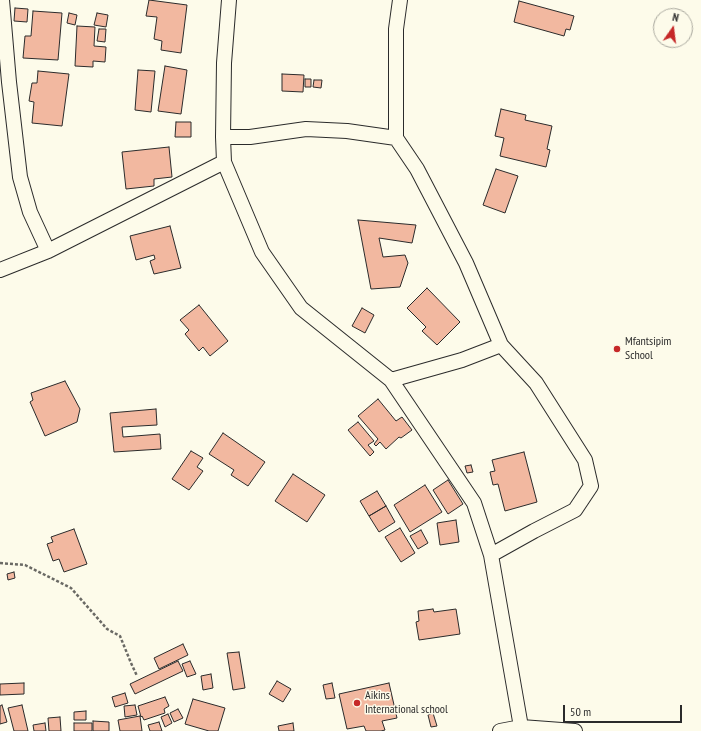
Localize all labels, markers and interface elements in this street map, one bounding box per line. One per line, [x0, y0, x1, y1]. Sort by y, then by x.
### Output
north arrow [653, 8, 693, 48]
text: N [671, 10, 680, 25]
place label: Mfantsipim School [625, 335, 671, 363]
marker: Mfantsipim School [612, 344, 622, 354]
place label: Aikins International school [365, 689, 448, 717]
scale bar [565, 697, 684, 723]
marker: Aikins International school [352, 698, 362, 708]
text: 50 m [570, 704, 591, 719]

